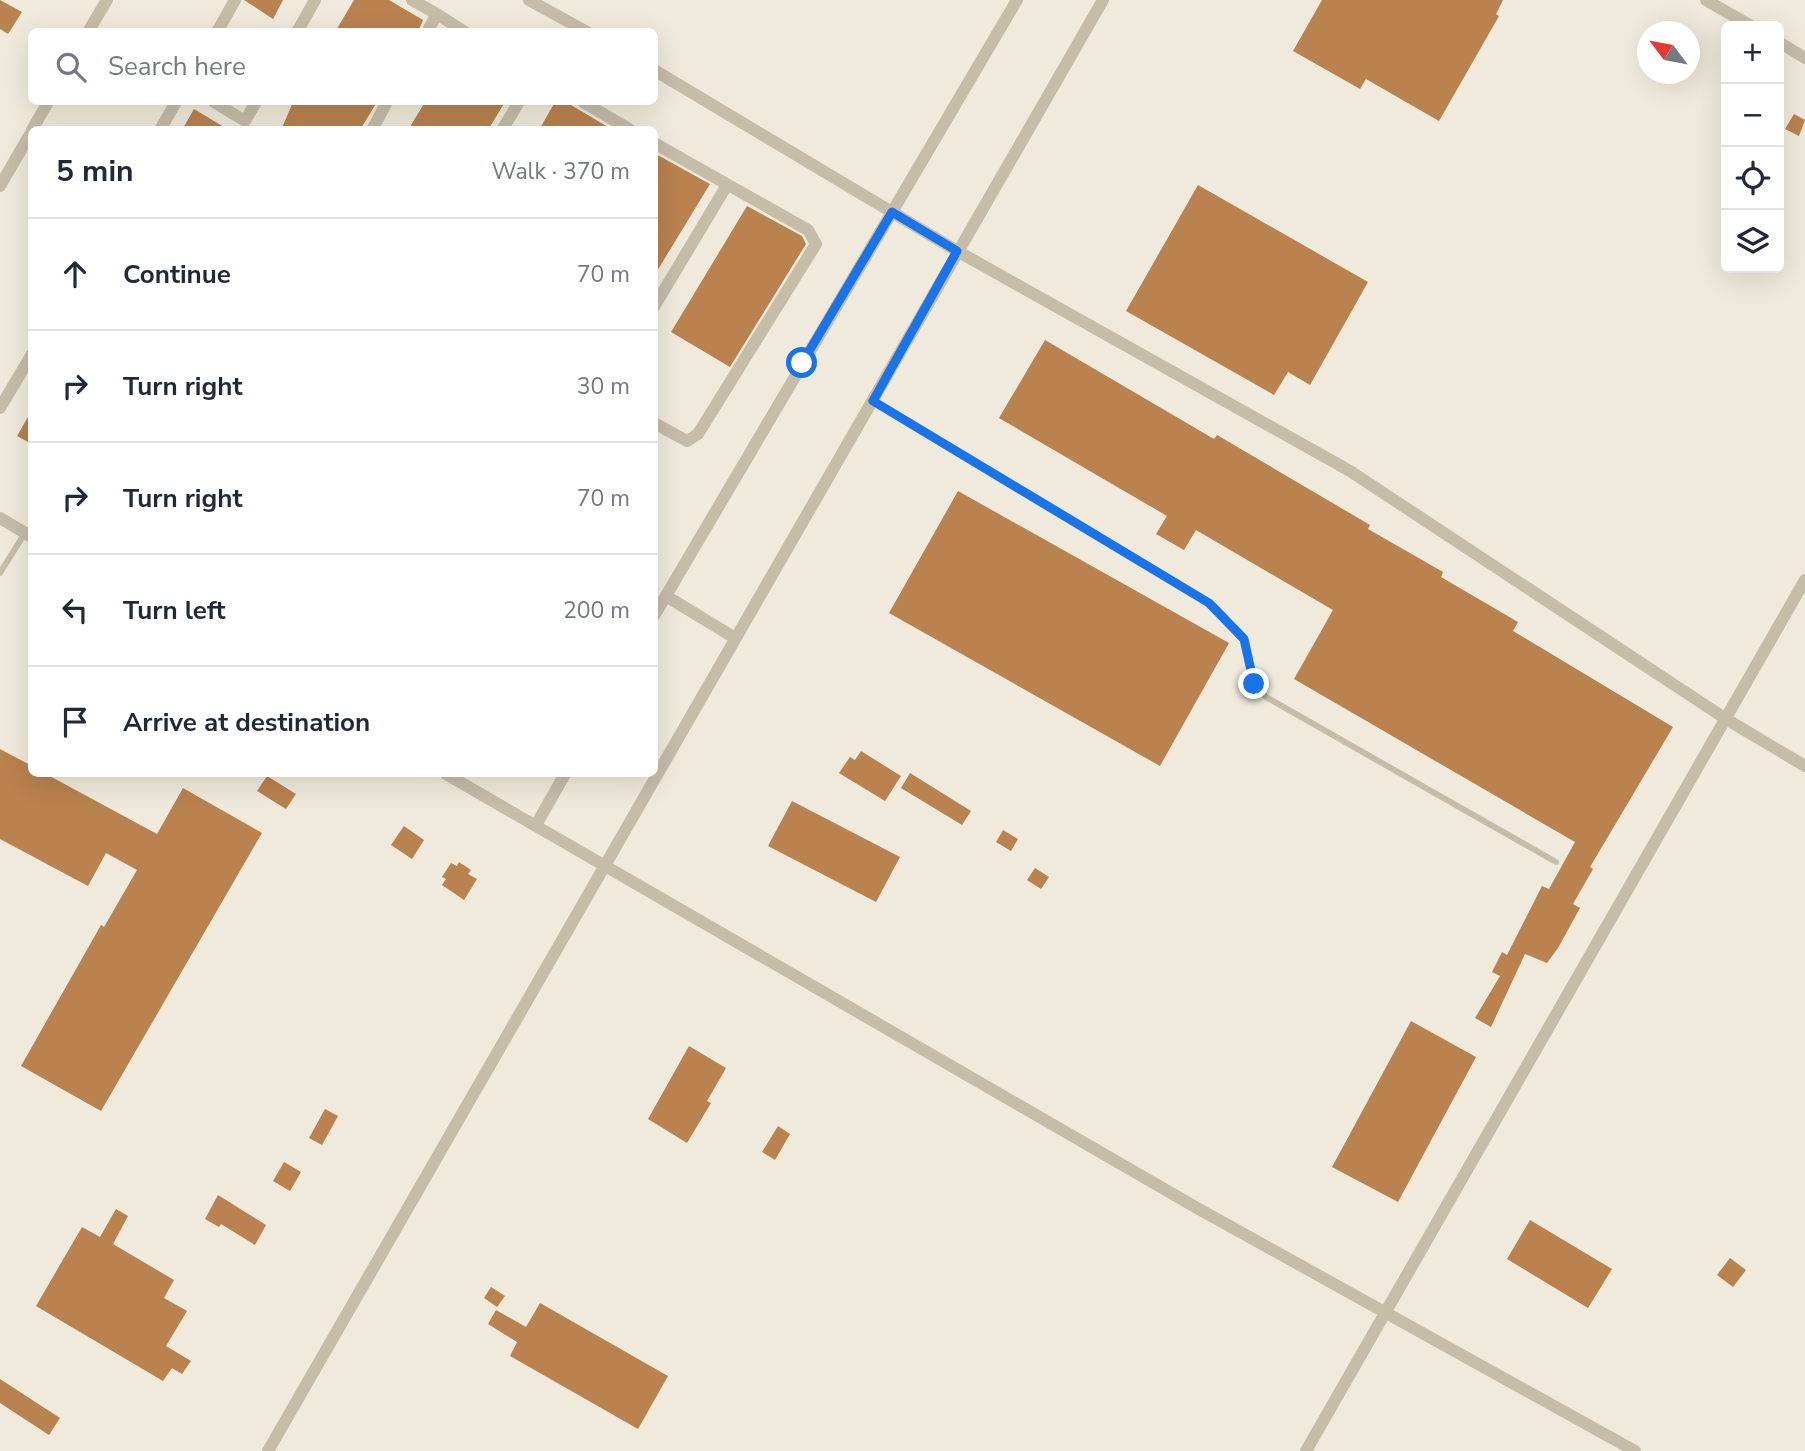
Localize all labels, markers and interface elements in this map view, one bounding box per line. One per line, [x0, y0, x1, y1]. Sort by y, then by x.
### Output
north arrow [1637, 21, 1700, 84]
map controls [1721, 21, 1784, 273]
button: + [1721, 21, 1784, 84]
search box [28, 28, 658, 105]
icon: search [52, 48, 90, 86]
text: Search here [108, 49, 246, 84]
button: − [1721, 84, 1784, 147]
button: locate [1721, 147, 1784, 210]
text: 5 min [56, 151, 134, 192]
text: Walk · 370 m [491, 156, 630, 187]
button: layers [1721, 210, 1784, 273]
icon: ahead [56, 255, 94, 293]
text: Continue [123, 257, 231, 292]
text: 70 m [577, 259, 630, 290]
route start [786, 347, 817, 378]
icon: right [56, 367, 94, 405]
text: Turn right [123, 369, 242, 404]
text: 30 m [577, 371, 630, 402]
icon: right [56, 479, 94, 517]
text: Turn right [123, 481, 242, 516]
text: 70 m [577, 483, 630, 514]
icon: left [56, 591, 94, 629]
text: Turn left [123, 593, 226, 628]
text: 200 m [563, 595, 630, 626]
route end [1238, 668, 1269, 699]
icon: arrive [56, 703, 94, 741]
text: Arrive at destination [123, 705, 370, 740]

